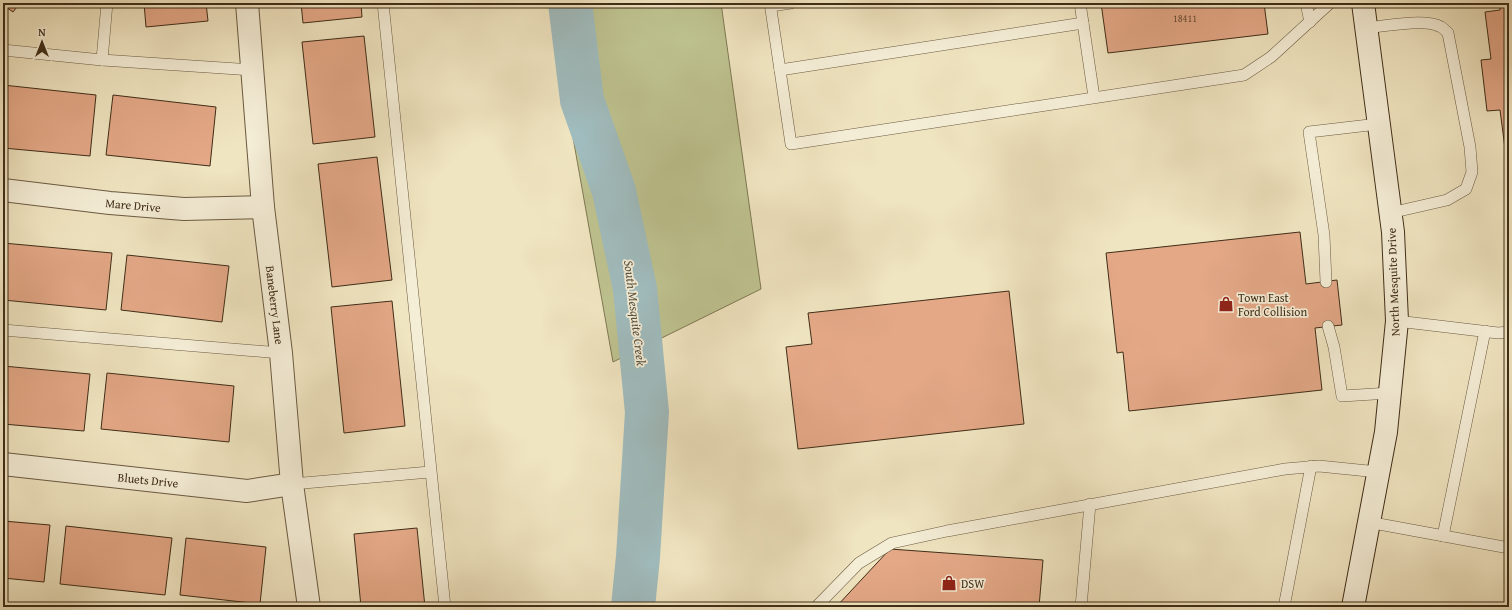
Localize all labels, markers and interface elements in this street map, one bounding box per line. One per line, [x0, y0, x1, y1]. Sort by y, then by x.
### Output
house number: 18411 [1173, 11, 1197, 26]
north arrow [22, 22, 62, 62]
text: N [38, 24, 46, 40]
street label: Mare Drive [105, 194, 162, 216]
street label: North Mesquite Drive [1383, 227, 1403, 336]
water label: South Mesquite Creek [619, 259, 651, 367]
street label: Baneberry Lane [262, 265, 288, 346]
place label: Town East Ford Collision [1238, 289, 1307, 320]
shop icon: Town East Ford Collision [1217, 295, 1235, 313]
street label: Bluets Drive [117, 468, 180, 492]
shop icon: DSW [940, 574, 958, 592]
place label: DSW [961, 575, 985, 592]

